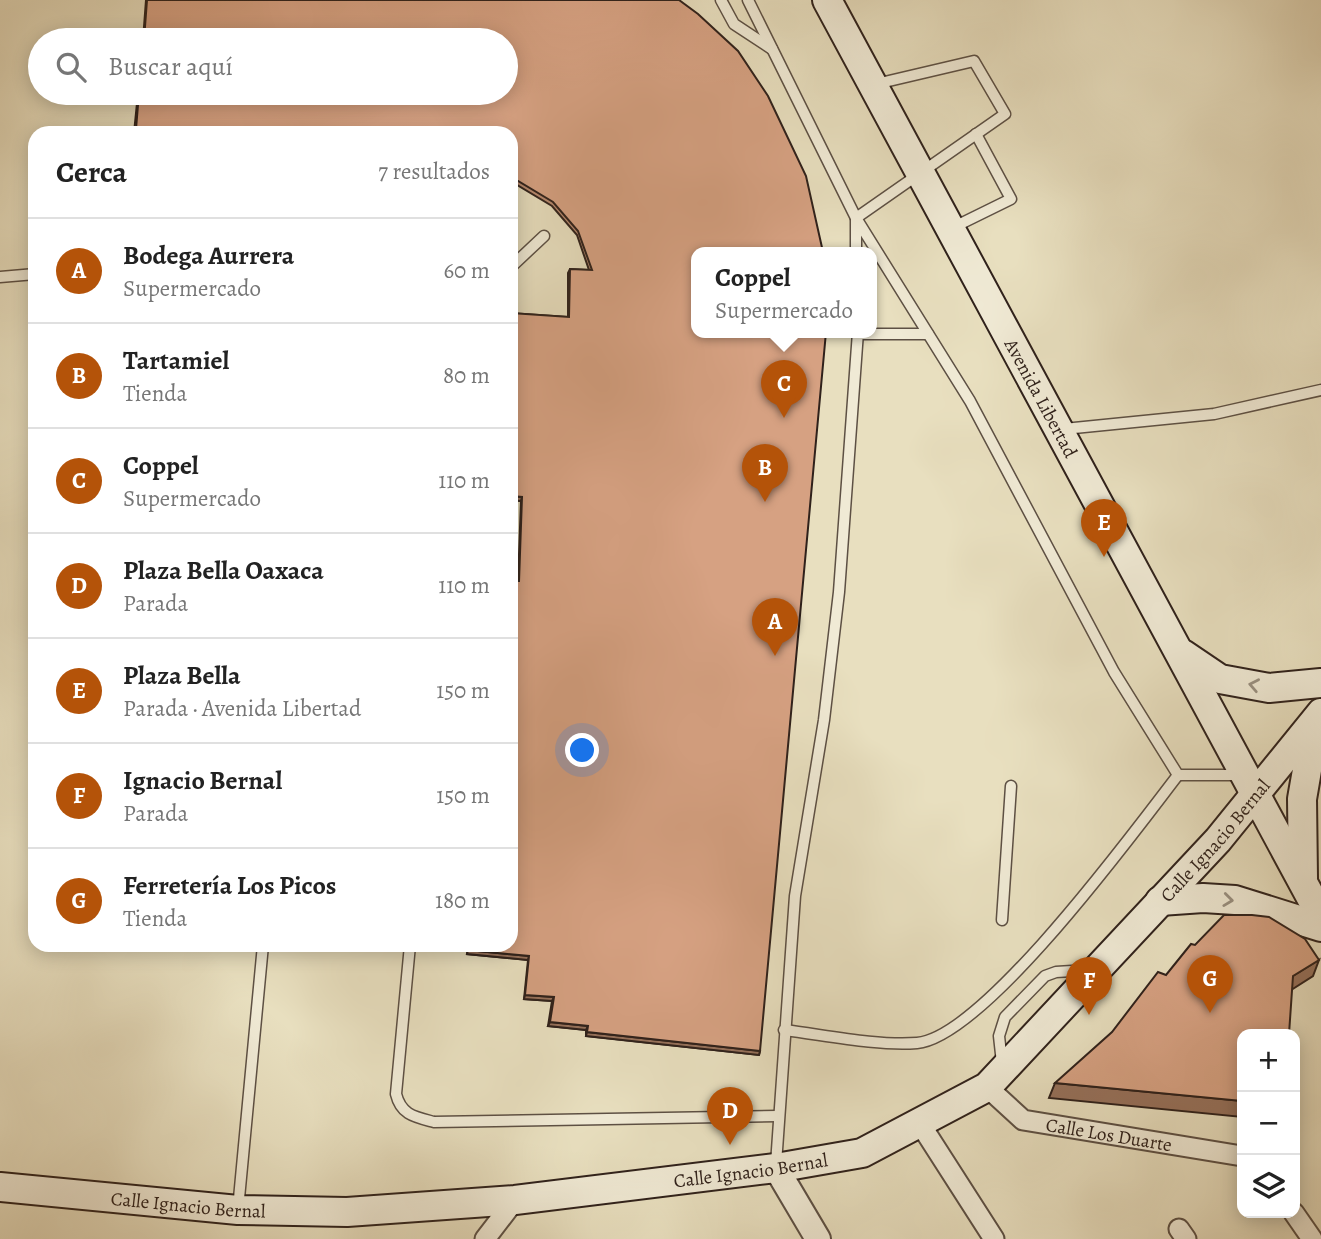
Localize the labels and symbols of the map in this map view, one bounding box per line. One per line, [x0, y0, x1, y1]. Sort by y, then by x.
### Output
street label: Avenida Libertad [997, 333, 1084, 463]
pin: C [761, 360, 807, 418]
pin: B [742, 444, 788, 502]
pin: E [1081, 499, 1127, 557]
pin: A [752, 598, 798, 656]
one-way arrow [1248, 679, 1260, 694]
your location [565, 733, 599, 767]
street label: Calle Ignacio Bernal [1155, 774, 1276, 908]
one-way arrow [1222, 893, 1234, 908]
pin: G [1187, 955, 1233, 1013]
pin: F [1066, 957, 1112, 1015]
pin: D [707, 1087, 753, 1145]
street label: Calle Los Duarte [1044, 1112, 1174, 1158]
street label: Calle Ignacio Bernal [672, 1147, 830, 1194]
street label: Calle Ignacio Bernal [110, 1186, 266, 1225]

